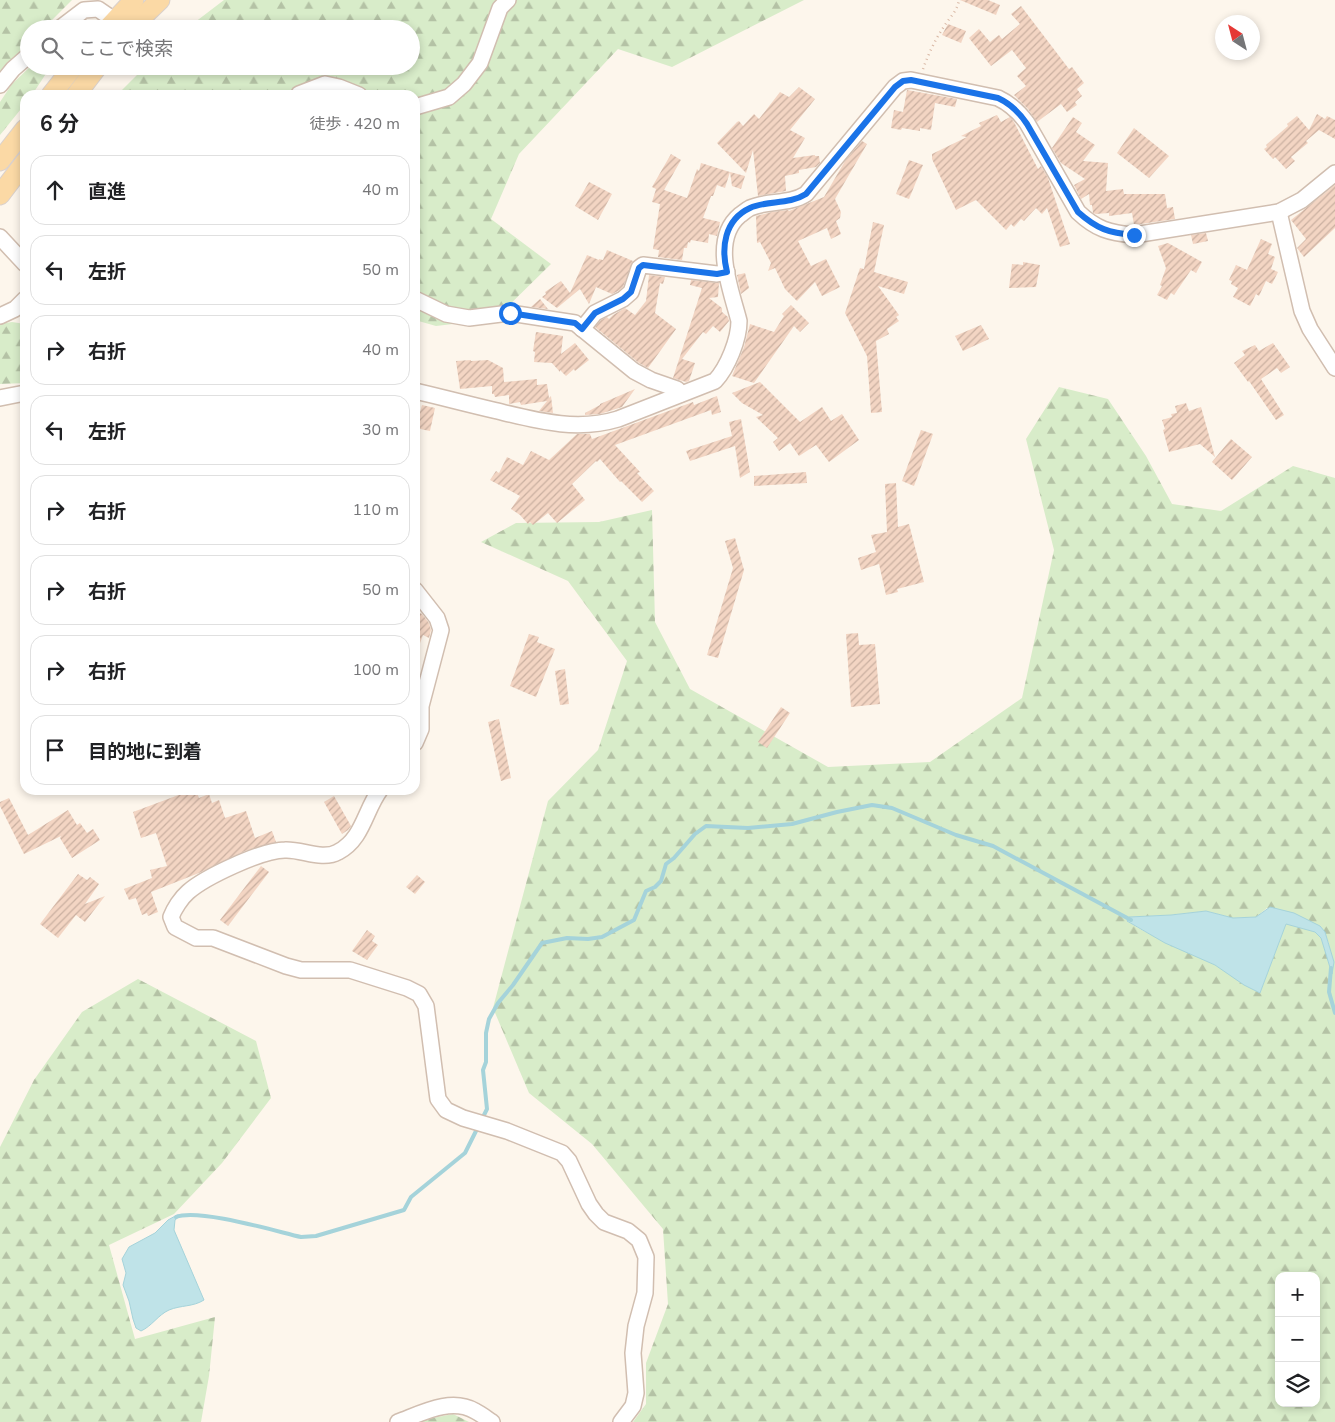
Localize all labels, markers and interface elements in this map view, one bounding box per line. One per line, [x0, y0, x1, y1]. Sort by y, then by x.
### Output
north arrow [1215, 15, 1260, 60]
search box [20, 20, 420, 75]
icon: search [38, 34, 66, 62]
text: ここで検索 [78, 36, 173, 62]
text: 6 分 [40, 110, 79, 138]
text: 徒歩 · 420 m [310, 113, 400, 135]
icon: ahead [41, 176, 69, 204]
text: 直進 [88, 179, 126, 205]
text: 40 m [362, 179, 399, 201]
route end [1123, 224, 1146, 247]
icon: left [41, 256, 69, 284]
text: 左折 [88, 259, 126, 285]
text: 50 m [362, 259, 399, 281]
route start [499, 302, 522, 325]
icon: right [41, 336, 69, 364]
text: 右折 [88, 339, 126, 365]
text: 40 m [362, 339, 399, 361]
icon: left [41, 416, 69, 444]
text: 左折 [88, 419, 126, 445]
text: 30 m [362, 419, 399, 441]
icon: right [41, 496, 69, 524]
text: 右折 [88, 499, 126, 525]
text: 110 m [352, 499, 399, 521]
icon: right [41, 576, 69, 604]
text: 右折 [88, 579, 126, 605]
text: 50 m [362, 579, 399, 601]
icon: right [41, 656, 69, 684]
text: 右折 [88, 659, 126, 685]
text: 100 m [352, 659, 399, 681]
icon: arrive [41, 736, 69, 764]
text: 目的地に到着 [88, 739, 202, 765]
map controls [1275, 1272, 1320, 1407]
button: + [1275, 1272, 1320, 1317]
button: − [1275, 1317, 1320, 1362]
button: layers [1275, 1362, 1320, 1407]

